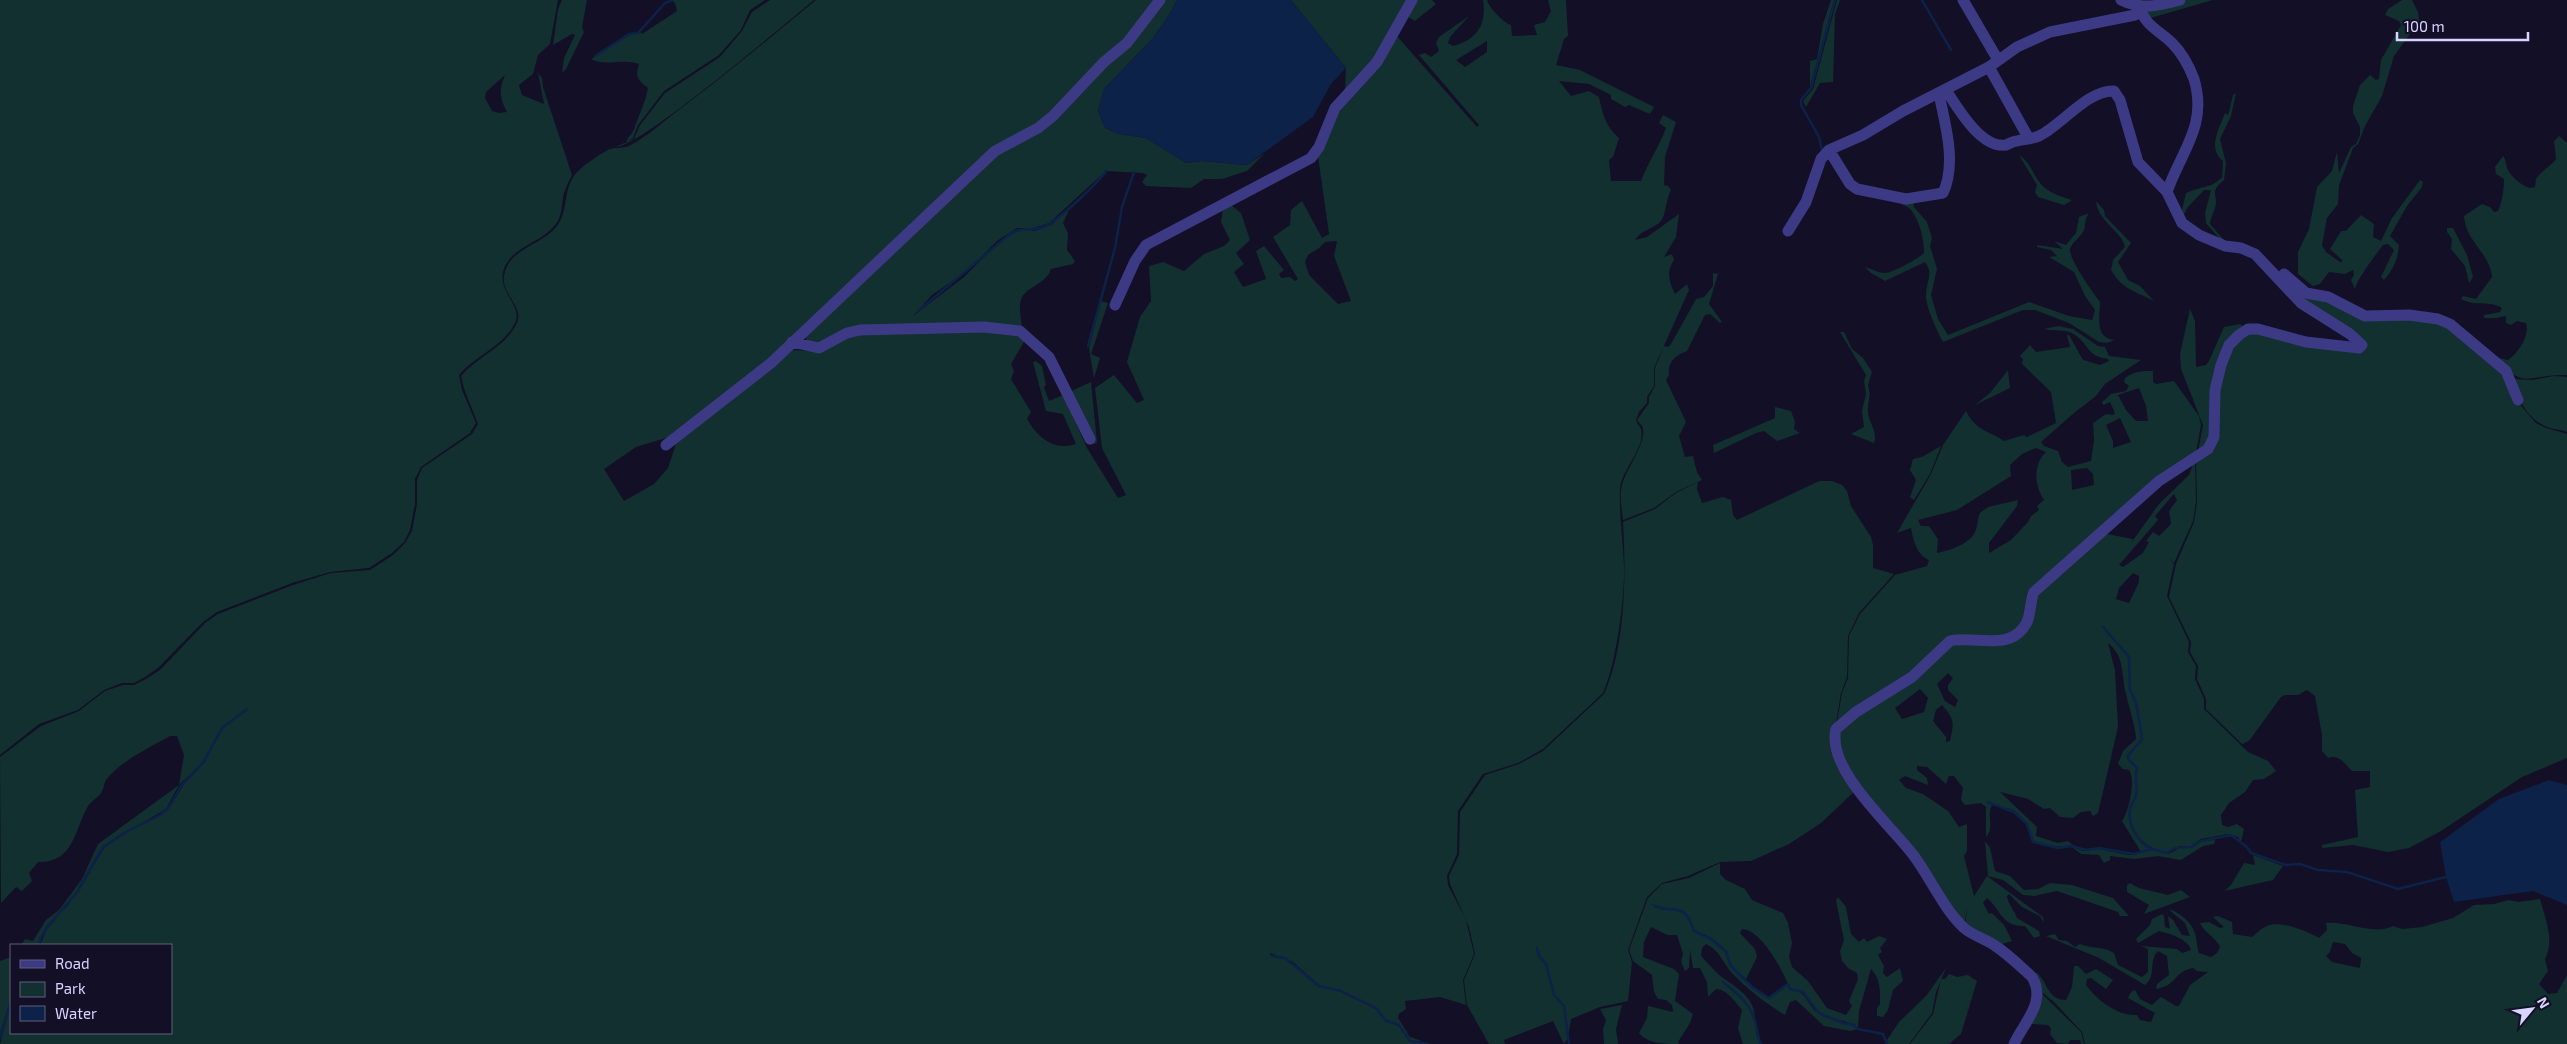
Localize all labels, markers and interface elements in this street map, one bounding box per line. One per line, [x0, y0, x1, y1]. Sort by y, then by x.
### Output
scale bar [2397, 10, 2528, 42]
text: 100 m [2404, 17, 2445, 35]
legend [10, 944, 172, 1034]
text: Road [55, 954, 90, 972]
text: Park [55, 979, 86, 997]
north arrow [2507, 984, 2557, 1034]
text: N [2534, 994, 2554, 1011]
text: Water [55, 1004, 97, 1022]

